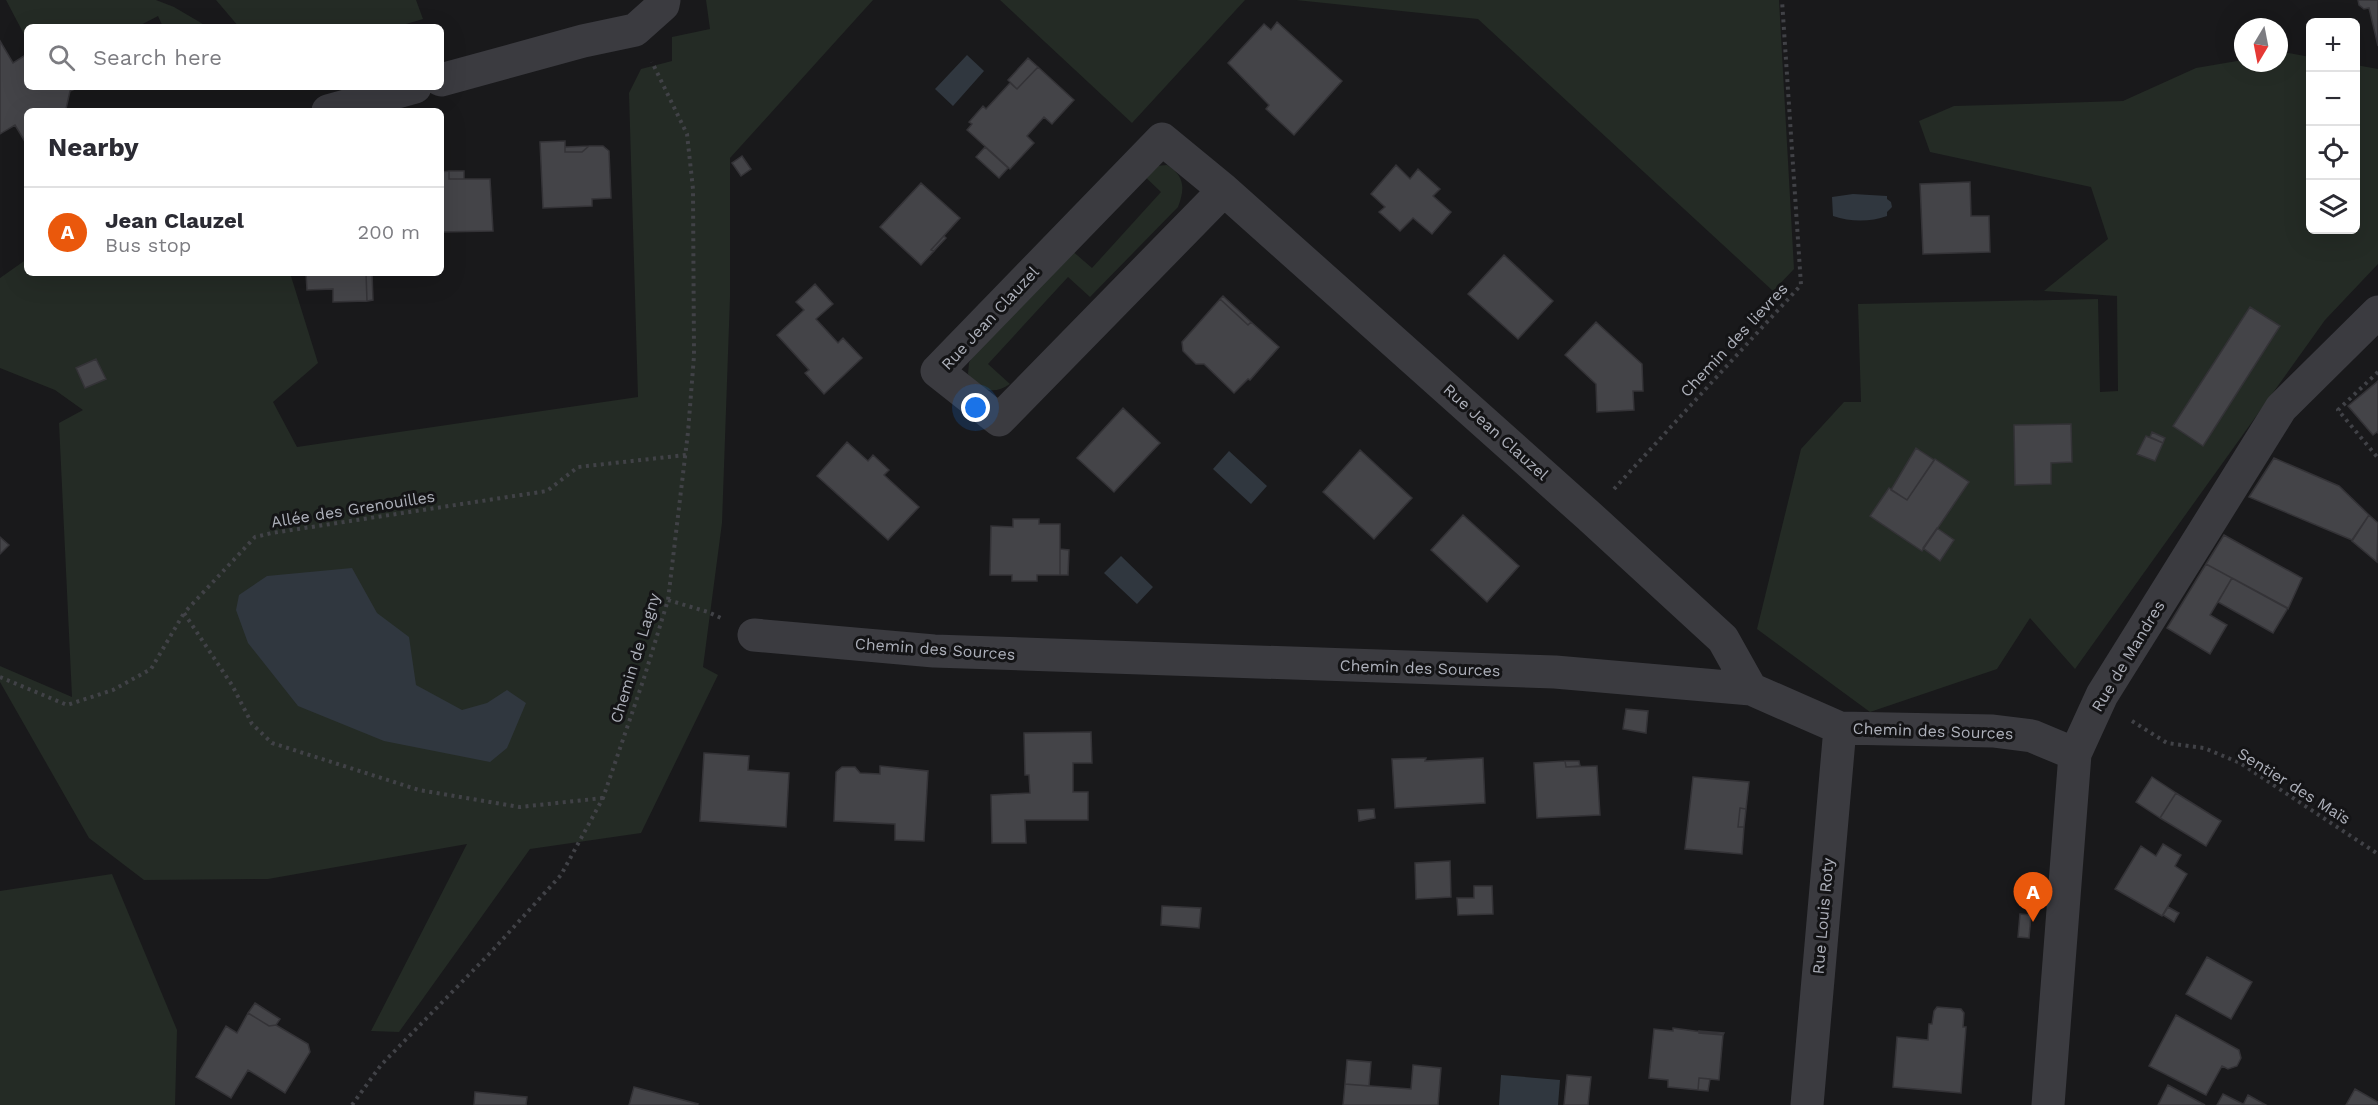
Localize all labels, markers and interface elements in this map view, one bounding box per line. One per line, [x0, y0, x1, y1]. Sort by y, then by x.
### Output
north arrow [2234, 18, 2288, 72]
map controls [2306, 18, 2360, 234]
button: + [2306, 18, 2360, 72]
search box [24, 24, 444, 90]
icon: search [45, 41, 78, 74]
text: Search here [93, 45, 222, 70]
button: − [2306, 72, 2360, 126]
button: locate [2306, 126, 2360, 180]
text: Nearby [48, 132, 139, 162]
button: layers [2306, 180, 2360, 234]
text: Jean Clauzel [105, 208, 244, 233]
text: A [61, 220, 74, 244]
text: 200 m [358, 220, 420, 244]
text: Bus stop [105, 233, 191, 257]
street label: Rue Jean Clauzel [937, 262, 1043, 374]
street label: Chemin des lievres [1676, 279, 1792, 401]
street label: Rue Jean Clauzel [1440, 380, 1552, 484]
your location [961, 393, 990, 422]
street label: Allée des Grenouilles [270, 487, 436, 531]
street label: Chemin de Lagny [606, 590, 664, 725]
street label: Rue de Mandres [2087, 597, 2169, 715]
street label: Chemin des Sources [854, 634, 1016, 664]
street label: Chemin des Sources [1339, 656, 1501, 680]
street label: Chemin des Sources [1852, 719, 2014, 743]
street label: Sentier des Maïs [2234, 744, 2354, 828]
street label: Rue Louis Roty [1808, 856, 1838, 975]
pin: A [2014, 872, 2052, 922]

